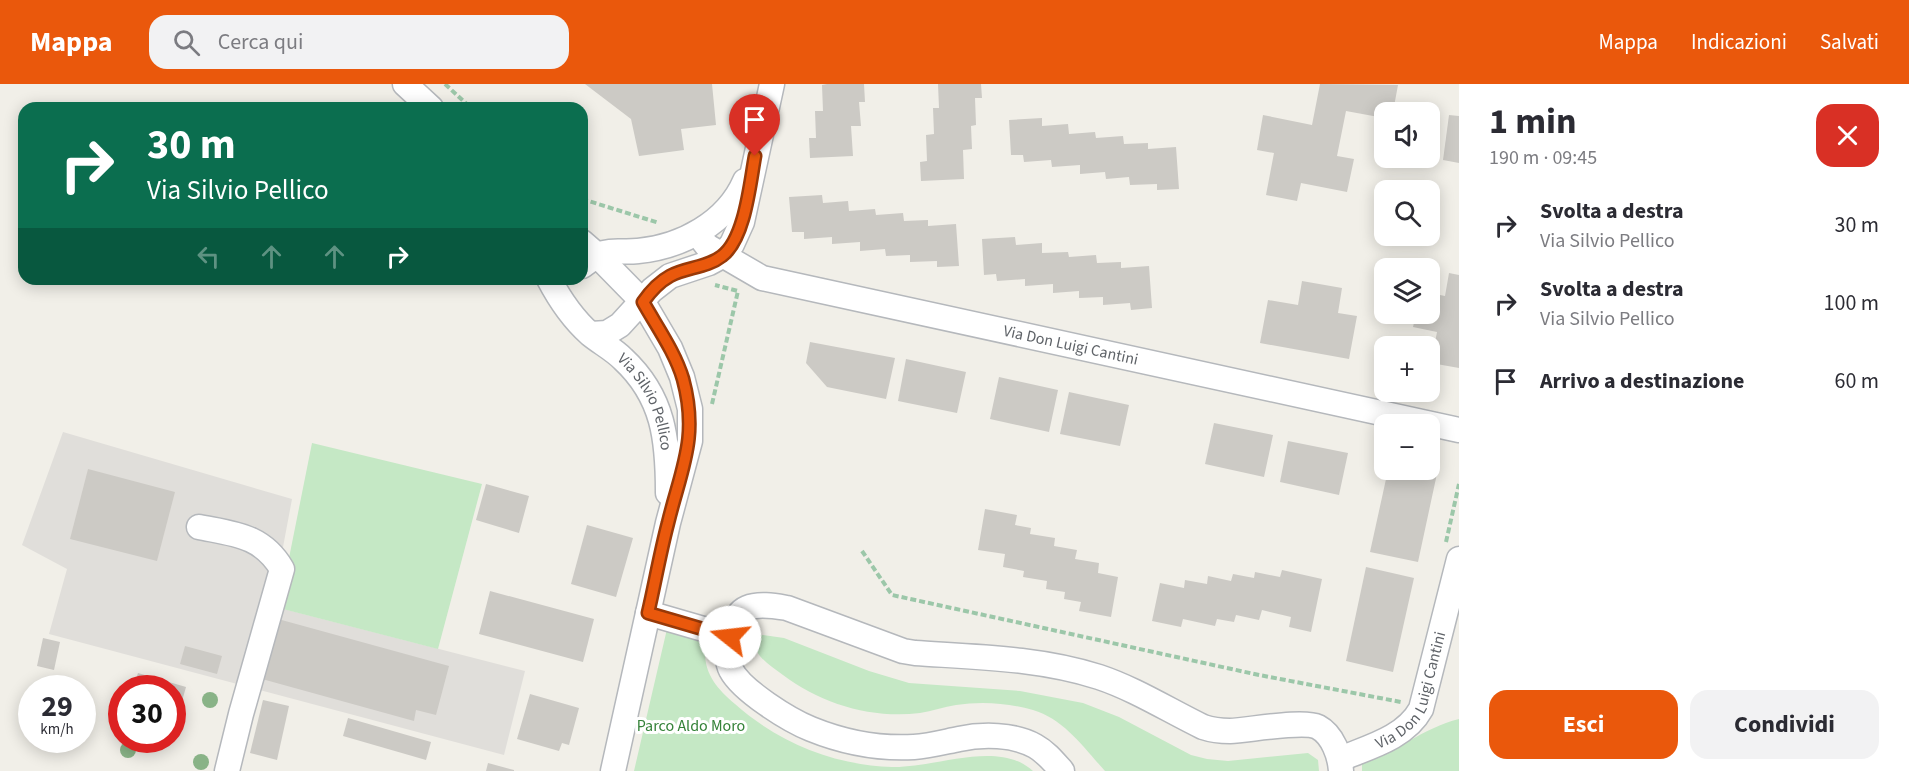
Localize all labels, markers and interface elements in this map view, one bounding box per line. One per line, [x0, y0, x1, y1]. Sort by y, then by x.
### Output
search box [149, 15, 569, 69]
text: Mappa [30, 22, 113, 62]
icon: search [170, 26, 203, 59]
text: Cerca qui [218, 26, 303, 58]
text: Mappa [1599, 27, 1658, 57]
text: Indicazioni [1691, 27, 1787, 57]
text: Salvati [1820, 27, 1879, 57]
pin [729, 94, 780, 156]
text: 1 min [1489, 96, 1577, 147]
map controls [1374, 102, 1440, 480]
button: sound [1374, 102, 1440, 168]
icon: arrive [738, 103, 771, 136]
button: close [1816, 104, 1879, 167]
text: 30 m [147, 115, 236, 175]
icon: right [48, 126, 126, 204]
text: 190 m · 09:45 [1489, 144, 1597, 172]
text: Via Silvio Pellico [147, 171, 329, 210]
button: search [1374, 180, 1440, 246]
text: Svolta a destra [1540, 195, 1684, 227]
icon: right [1489, 209, 1522, 242]
text: 30 m [1834, 209, 1879, 241]
text: Via Silvio Pellico [1540, 227, 1675, 255]
icon: left [192, 240, 225, 273]
icon: ahead [255, 240, 288, 273]
icon: ahead [318, 240, 351, 273]
icon: right [381, 240, 414, 273]
button: layers [1374, 258, 1440, 324]
text: Svolta a destra [1540, 273, 1684, 305]
icon: right [1489, 287, 1522, 320]
text: 100 m [1824, 287, 1879, 319]
text: Via Silvio Pellico [1540, 305, 1675, 333]
street label: Via Don Luigi Cantini [1001, 320, 1140, 371]
button: + [1374, 336, 1440, 402]
street label: Via Silvio Pellico [612, 348, 677, 452]
icon: arrive [1489, 365, 1522, 398]
text: Arrivo a destinazione [1540, 365, 1745, 397]
text: 60 m [1834, 365, 1879, 397]
button: − [1374, 414, 1440, 480]
position arrow [698, 605, 762, 669]
street label: Via Don Luigi Cantini [1372, 629, 1451, 755]
speed limit sign: 30 [108, 675, 186, 753]
text: 29 [41, 685, 73, 728]
button: Esci [1489, 690, 1678, 759]
button: Condividi [1690, 690, 1879, 759]
park label: Parco Aldo Moro [637, 715, 745, 737]
text: km/h [40, 719, 74, 740]

